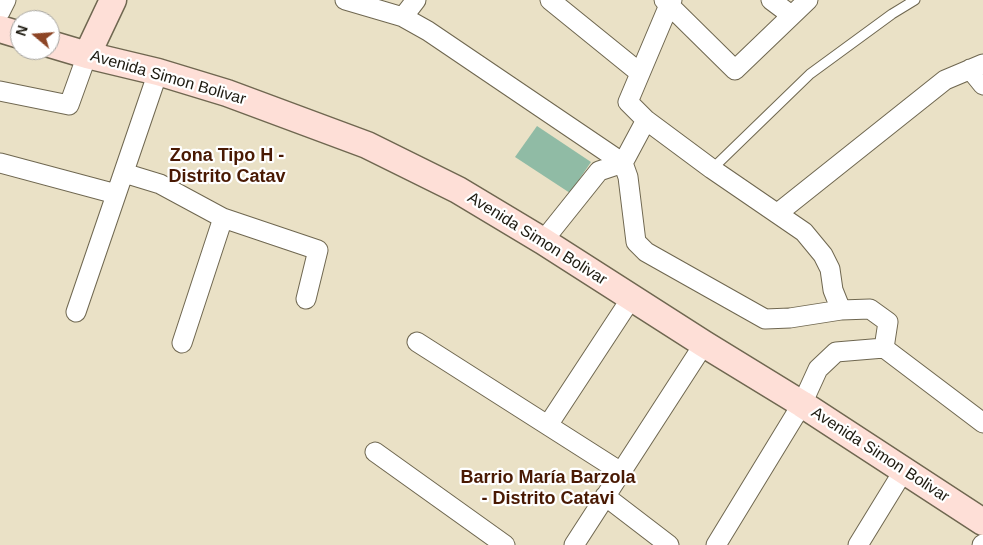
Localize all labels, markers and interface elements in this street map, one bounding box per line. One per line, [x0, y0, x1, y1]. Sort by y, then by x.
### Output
north arrow [10, 10, 60, 60]
text: N [13, 23, 31, 38]
street label: Avenida Simon Bolivar [88, 47, 248, 109]
district label: Zona Tipo H - Distrito Catav [168, 145, 286, 188]
street label: Avenida Simon Bolivar [464, 188, 610, 290]
street label: Avenida Simon Bolivar [807, 403, 953, 507]
district label: Barrio María Barzola - Distrito Catavi [460, 467, 636, 509]

